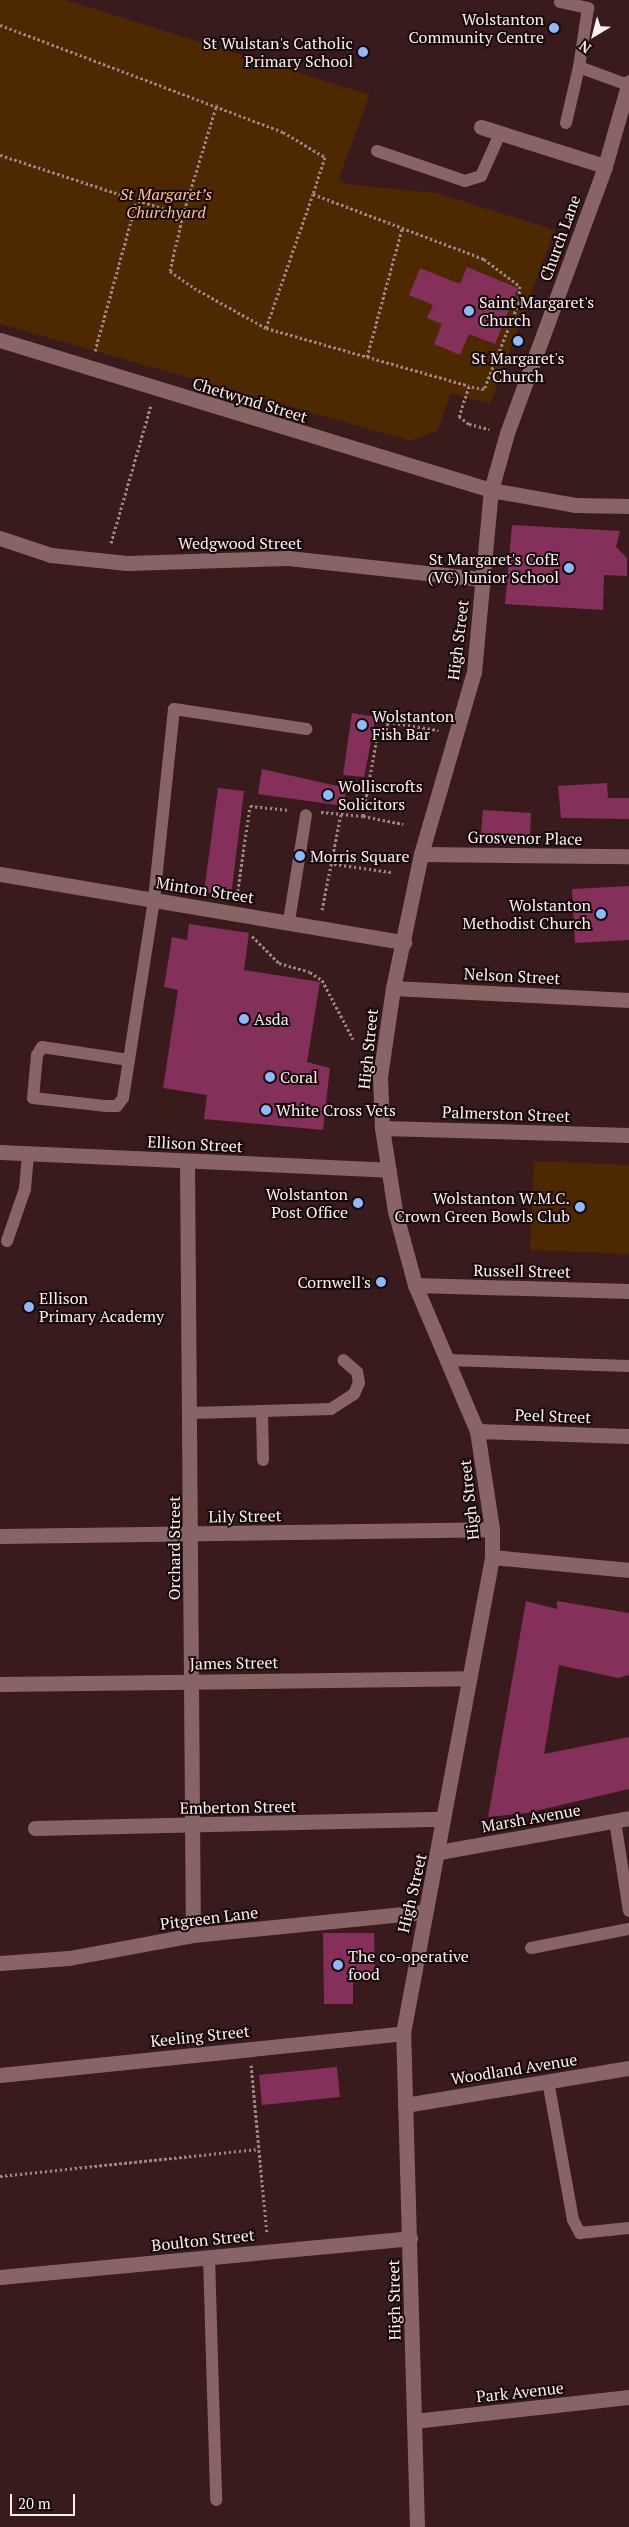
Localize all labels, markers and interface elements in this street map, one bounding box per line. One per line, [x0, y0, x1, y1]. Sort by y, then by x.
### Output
place label: Wolstanton Community Centre [409, 9, 544, 47]
north arrow [569, 10, 619, 60]
marker: Wolstanton Community Centre [548, 22, 560, 34]
place label: St Wulstan's Catholic Primary School [203, 33, 353, 71]
text: N [575, 37, 595, 58]
marker: St Wulstan's Catholic Primary School [357, 46, 369, 58]
park label: St Margaret’s Churchyard [120, 184, 212, 222]
street label: Church Lane [536, 192, 584, 284]
place label: Saint Margaret's Church [479, 292, 594, 330]
marker: Saint Margaret's Church [463, 305, 475, 317]
marker: St Margaret's Church [512, 335, 524, 347]
place label: St Margaret's Church [472, 348, 564, 386]
street label: Chetwynd Street [190, 373, 310, 427]
street label: Wedgwood Street [178, 533, 302, 553]
place label: St Margaret's CofE (VC) Junior School [428, 549, 559, 587]
marker: St Margaret's CofE (VC) Junior School [563, 562, 575, 574]
street label: High Street [444, 599, 472, 681]
place label: Wolstanton Fish Bar [372, 706, 454, 744]
marker: Wolstanton Fish Bar [356, 719, 368, 731]
place label: Wolliscrofts Solicitors [338, 776, 423, 814]
marker: Wolliscrofts Solicitors [322, 789, 334, 801]
street label: Grosvenor Place [467, 827, 583, 849]
place label: Morris Square [310, 846, 409, 866]
marker: Morris Square [294, 850, 306, 862]
street label: Minton Street [155, 873, 255, 907]
place label: Wolstanton Methodist Church [463, 895, 591, 933]
marker: Wolstanton Methodist Church [595, 908, 607, 920]
street label: Nelson Street [463, 964, 561, 988]
street label: High Street [354, 1008, 382, 1090]
place label: Asda [254, 1009, 289, 1029]
marker: Asda [238, 1013, 250, 1025]
place label: Coral [280, 1067, 318, 1087]
marker: Coral [264, 1071, 276, 1083]
place label: White Cross Vets [276, 1100, 396, 1120]
street label: Palmerston Street [442, 1102, 570, 1126]
marker: White Cross Vets [260, 1104, 272, 1116]
street label: Ellison Street [147, 1132, 243, 1156]
place label: Wolstanton Post Office [266, 1184, 348, 1222]
place label: Wolstanton W.M.C. Crown Green Bowls Club [394, 1188, 570, 1226]
marker: Wolstanton Post Office [352, 1197, 364, 1209]
marker: Wolstanton W.M.C. Crown Green Bowls Club [574, 1201, 586, 1213]
street label: Russell Street [473, 1261, 571, 1281]
place label: Cornwell's [297, 1272, 371, 1292]
marker: Cornwell's [375, 1276, 387, 1288]
place label: Ellison Primary Academy [39, 1288, 164, 1326]
marker: Ellison Primary Academy [23, 1301, 35, 1313]
street label: Peel Street [514, 1405, 592, 1427]
street label: High Street [455, 1459, 483, 1541]
street label: Orchard Street [164, 1496, 184, 1600]
street label: Lily Street [208, 1506, 282, 1526]
street label: James Street [189, 1653, 279, 1673]
street label: Emberton Street [179, 1796, 297, 1818]
street label: Marsh Avenue [480, 1800, 582, 1836]
street label: High Street [394, 1851, 430, 1935]
street label: Pitgreen Lane [159, 1902, 259, 1934]
place label: The co-operative food [348, 1946, 469, 1984]
marker: The co-operative food [332, 1959, 344, 1971]
street label: Keeling Street [149, 2021, 251, 2051]
street label: Woodland Avenue [449, 2050, 579, 2088]
street label: Boulton Street [151, 2225, 255, 2255]
street label: High Street [384, 2259, 404, 2341]
street label: Park Avenue [475, 2378, 565, 2406]
scale bar [12, 2484, 78, 2516]
text: 20 m [18, 2493, 51, 2513]

